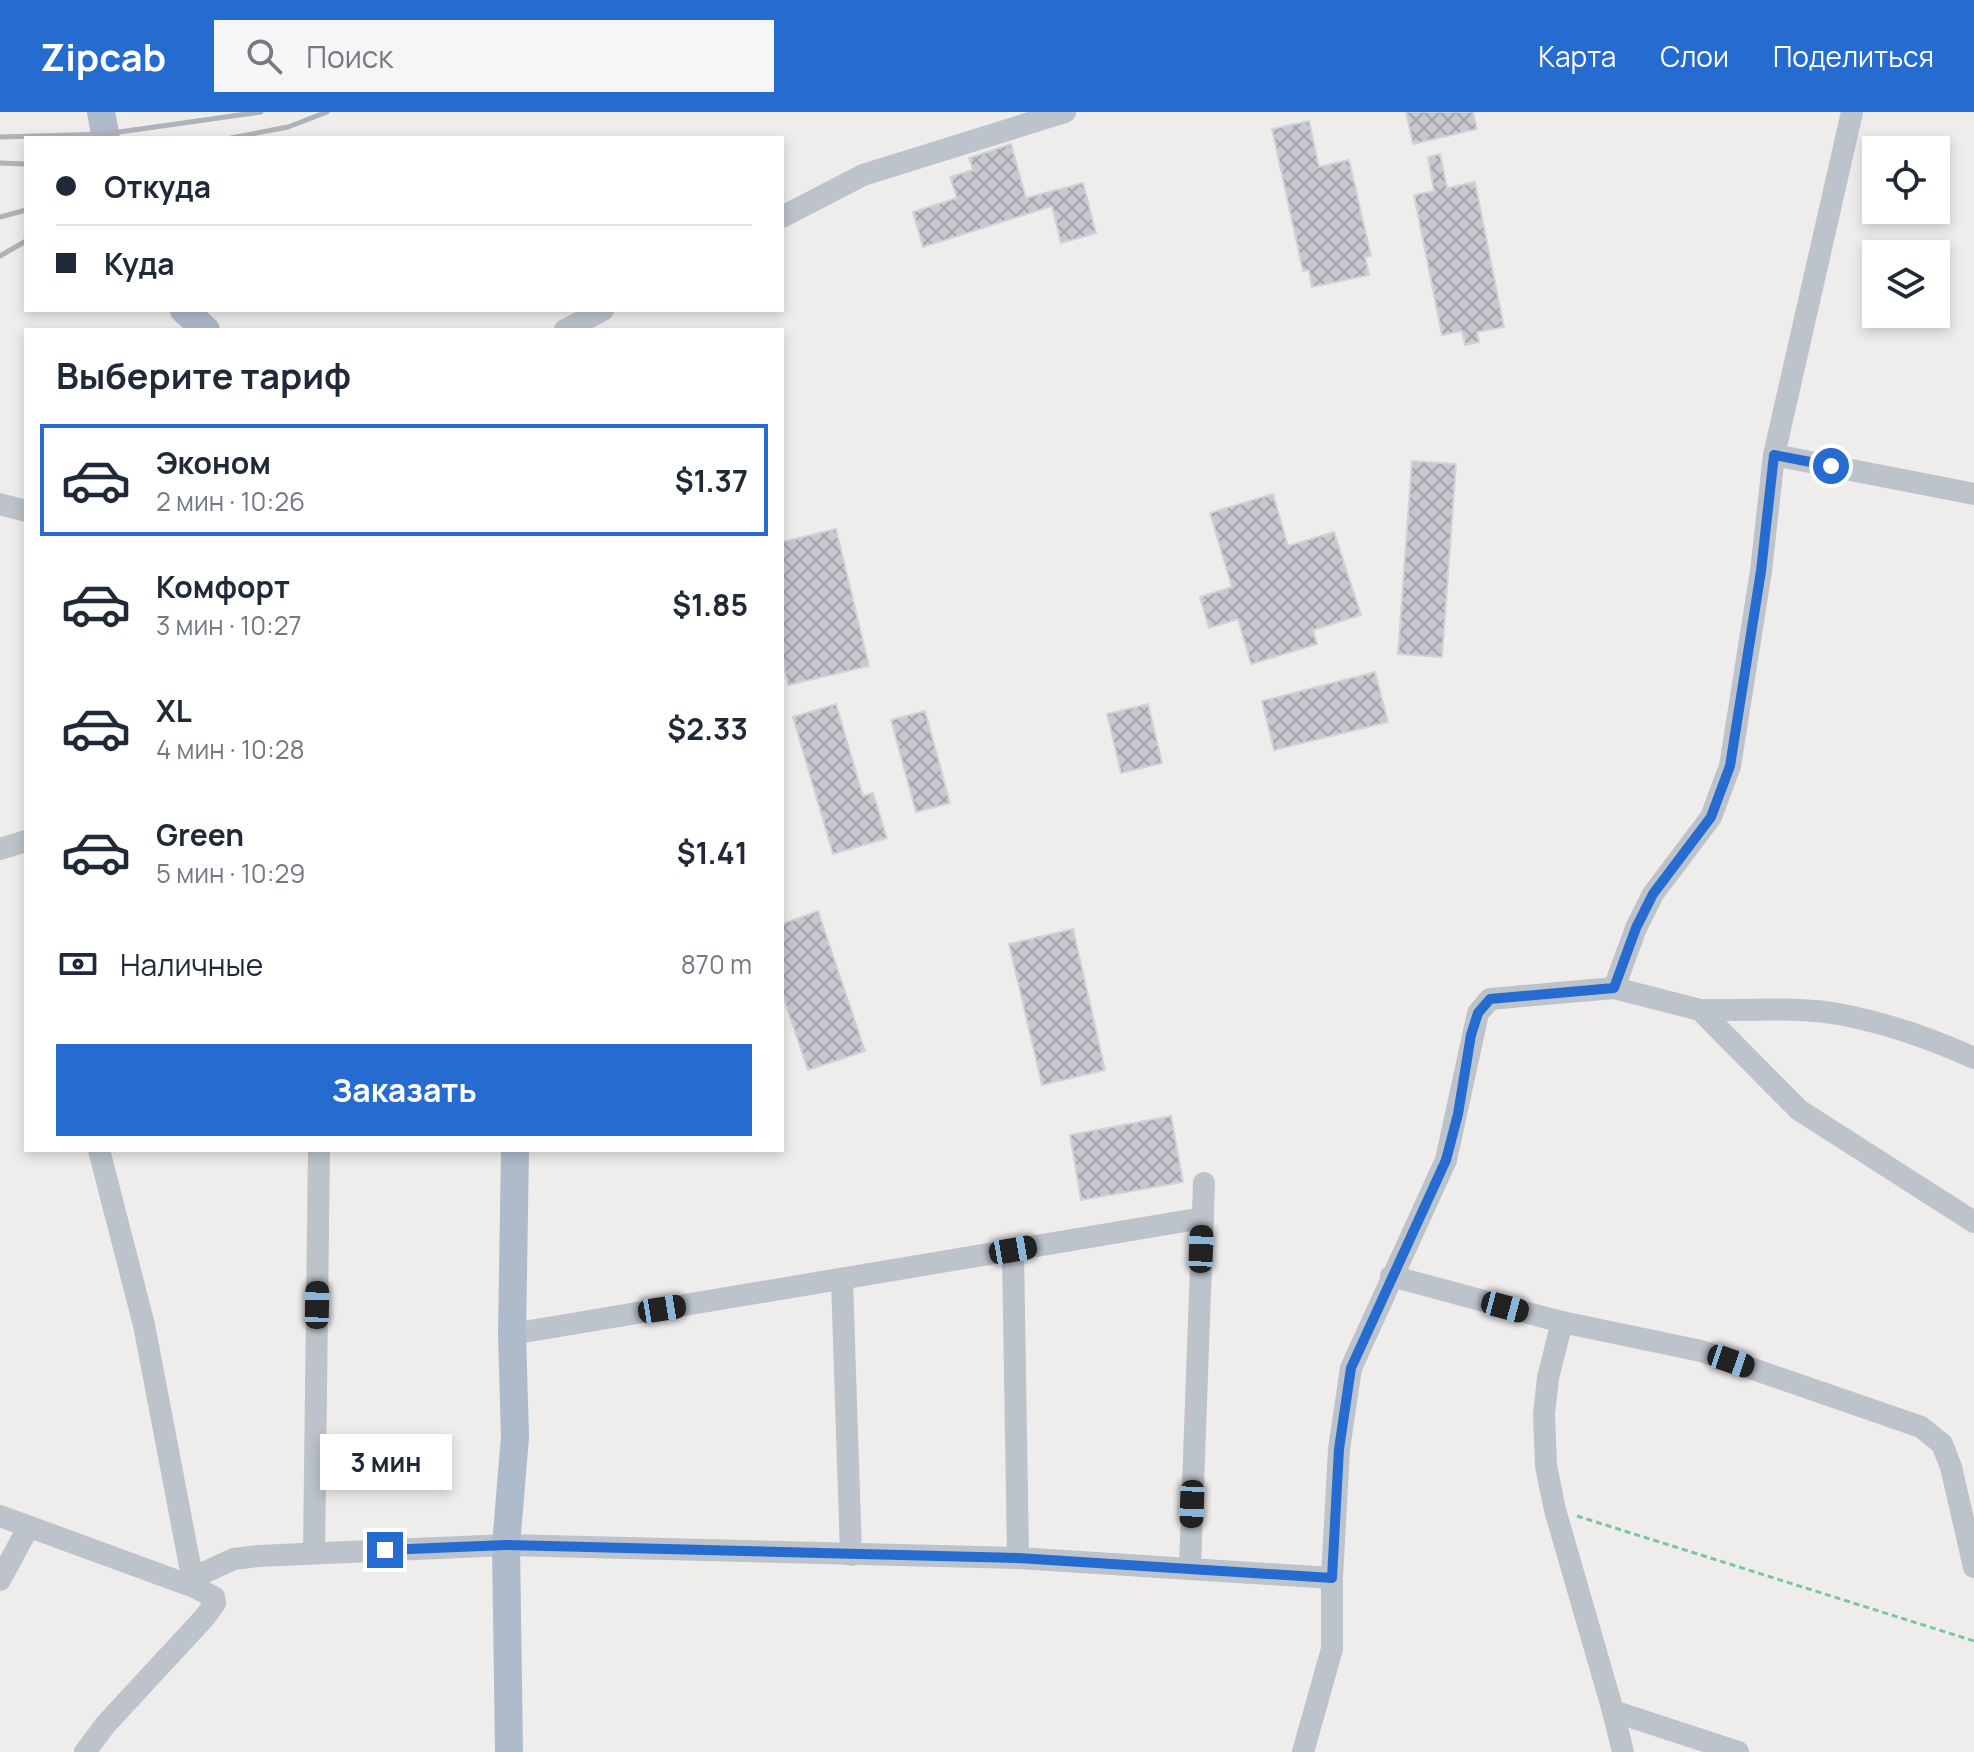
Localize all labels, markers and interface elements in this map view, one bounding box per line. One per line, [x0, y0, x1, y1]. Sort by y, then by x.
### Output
search box [214, 20, 774, 92]
text: Zipcab [40, 30, 166, 82]
icon: search [242, 34, 286, 78]
text: Поиск [306, 36, 393, 77]
text: Карта [1538, 37, 1616, 75]
text: Слои [1660, 37, 1729, 75]
text: Поделиться [1773, 37, 1934, 75]
map controls [1862, 136, 1950, 328]
button: locate [1862, 136, 1950, 224]
text: Откуда [104, 166, 211, 207]
button: layers [1862, 240, 1950, 328]
text: Куда [104, 243, 175, 284]
text: Выберите тариф [56, 351, 351, 400]
text: Эконом [156, 442, 271, 483]
icon: car [60, 444, 132, 516]
route start [1813, 448, 1849, 484]
text: $1.37 [675, 460, 748, 501]
text: 2 мин · 10:26 [156, 483, 305, 519]
text: Комфорт [156, 566, 290, 607]
icon: car [60, 568, 132, 640]
text: $1.85 [672, 584, 748, 625]
text: 3 мин · 10:27 [156, 607, 302, 643]
text: XL [156, 690, 192, 731]
icon: car [60, 692, 132, 764]
text: $2.33 [667, 708, 748, 749]
text: 4 мин · 10:28 [156, 731, 305, 767]
text: Green [156, 814, 244, 855]
icon: car [60, 816, 132, 888]
text: $1.41 [677, 832, 748, 873]
text: 5 мин · 10:29 [156, 855, 305, 891]
icon: cash [56, 942, 100, 986]
text: Наличные [120, 944, 263, 985]
text: 870 m [681, 946, 752, 982]
button: Заказать [56, 1044, 752, 1136]
car [1188, 1225, 1214, 1273]
car [987, 1234, 1039, 1266]
car [305, 1281, 329, 1329]
car [1479, 1289, 1531, 1325]
car [636, 1293, 688, 1325]
car [1704, 1342, 1758, 1380]
callout: 3 мин [319, 1434, 451, 1490]
text: 3 мин [350, 1444, 422, 1480]
car [1179, 1480, 1205, 1528]
route end [367, 1532, 403, 1568]

